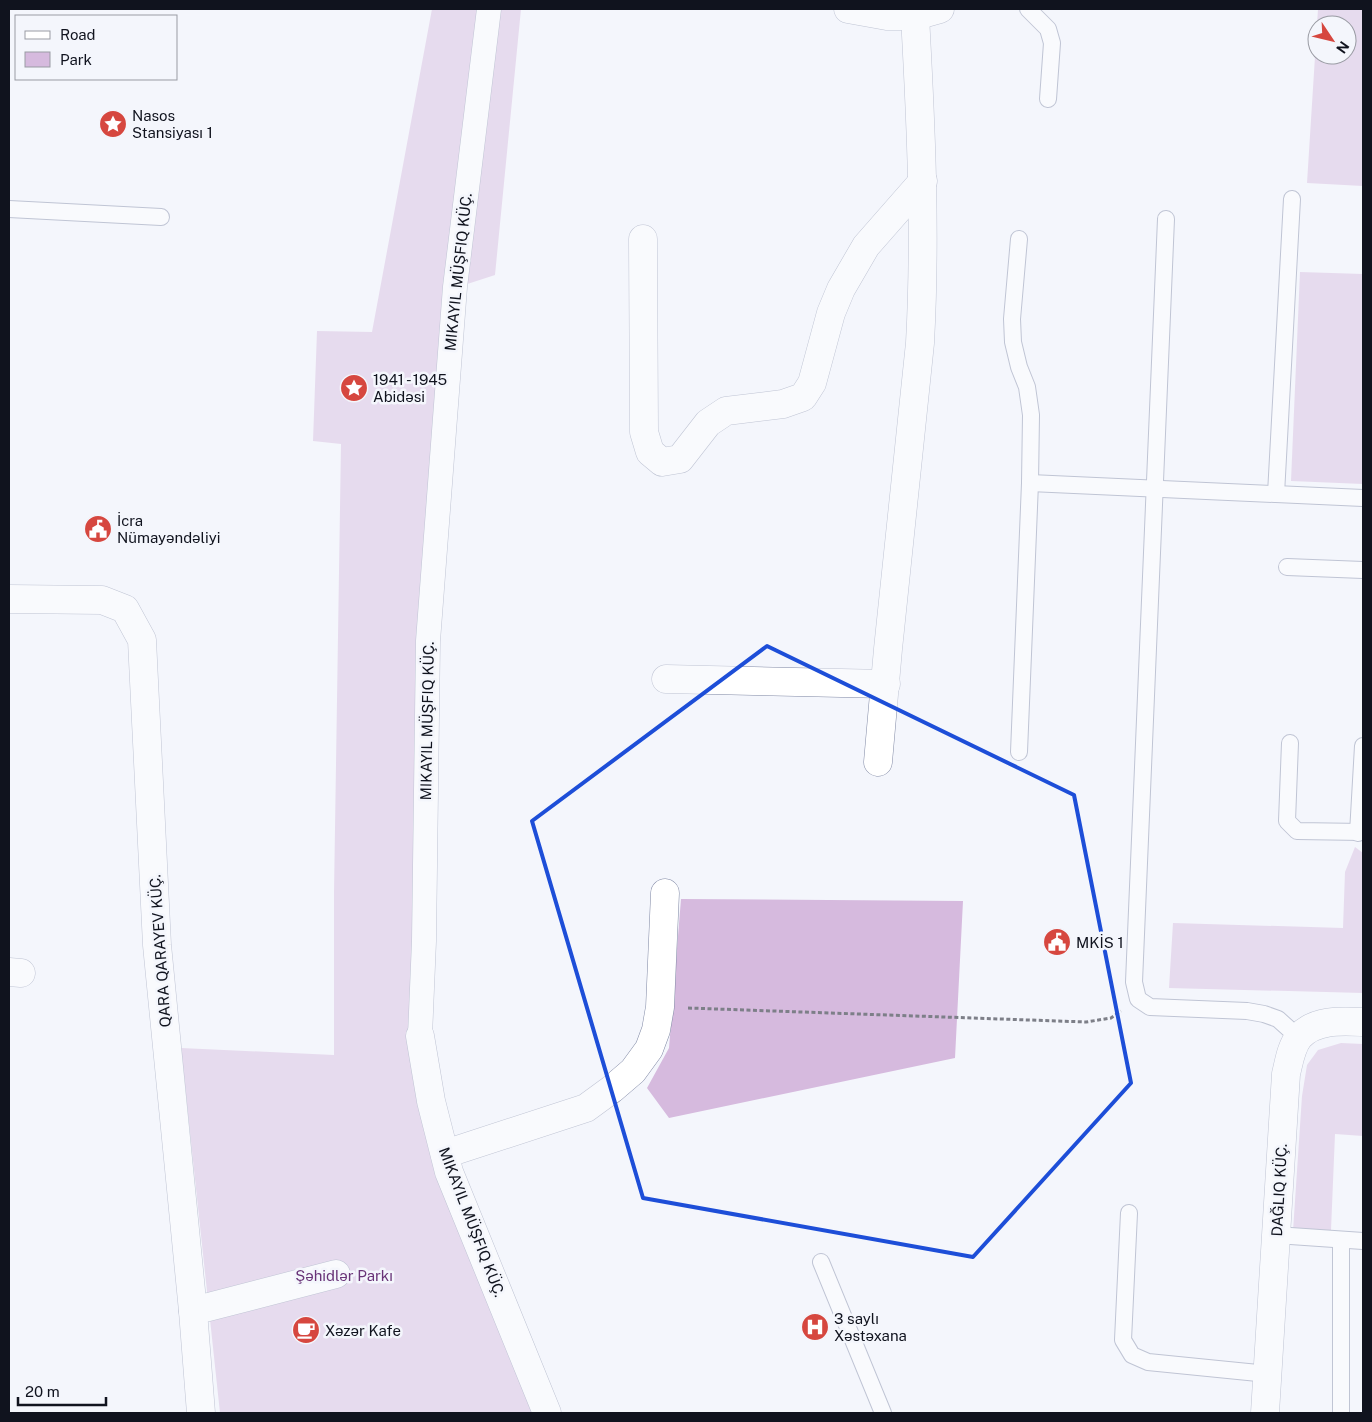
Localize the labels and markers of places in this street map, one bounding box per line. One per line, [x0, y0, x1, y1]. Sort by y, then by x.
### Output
place label: Nasos Stansiyası 1 [132, 107, 213, 141]
place icon: Nasos Stansiyası 1 [98, 109, 128, 139]
place label: 1941 - 1945 Abidəsi [373, 371, 447, 405]
place icon: 1941 - 1945 Abidəsi [339, 373, 369, 403]
place label: İcra Nümayəndəliyi [117, 511, 221, 546]
public building icon: İcra Nümayəndəliyi [83, 514, 113, 544]
public building icon: MKİS 1 [1042, 927, 1072, 957]
place label: MKİS 1 [1076, 933, 1124, 951]
place label: 3 saylı Xəstəxana [834, 1310, 907, 1344]
hospital icon: 3 saylı Xəstəxana [800, 1312, 830, 1342]
cafe icon: Xəzər Kafe [291, 1315, 321, 1345]
place label: Xəzər Kafe [325, 1322, 401, 1339]

